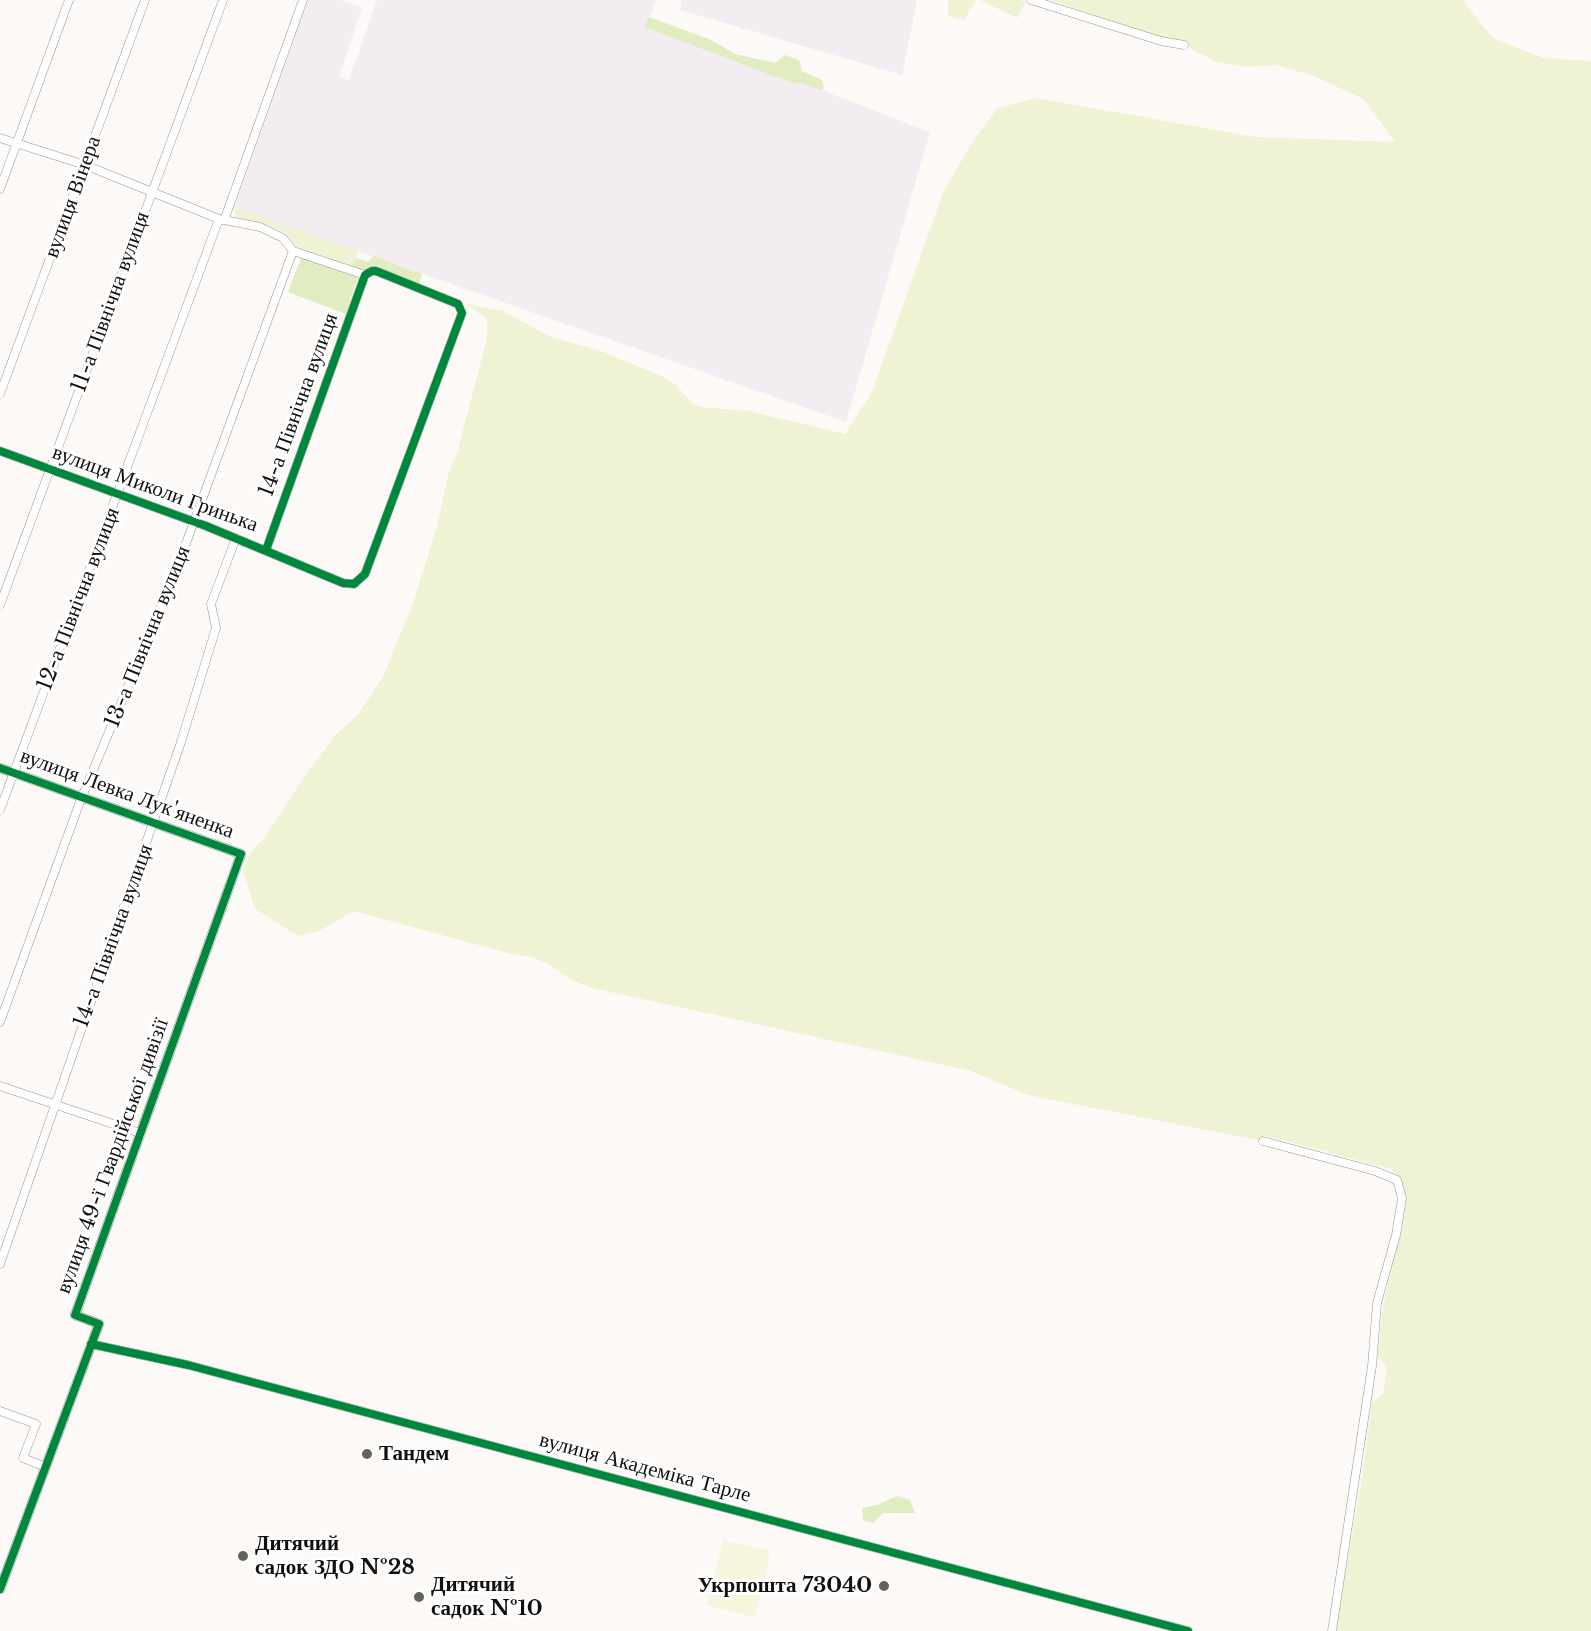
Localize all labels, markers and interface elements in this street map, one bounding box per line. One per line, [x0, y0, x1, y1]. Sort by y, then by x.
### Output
street label: вулиця Вінера [39, 133, 107, 261]
street label: 11-а Північна вулиця [67, 208, 155, 396]
street label: 14-а Північна вулиця [254, 310, 344, 500]
street label: вулиця Миколи Гринька [49, 440, 261, 538]
street label: 12-а Північна вулиця [32, 504, 126, 694]
street label: 13-а Північна вулиця [100, 542, 196, 732]
street label: вулиця Левка Лук'яненка [17, 744, 237, 844]
street label: 14-а Північна вулиця [69, 841, 159, 1031]
street label: вулиця 49-ї Гвардійської дивізії [51, 1015, 175, 1297]
street label: вулиця Академіка Тарле [537, 1428, 753, 1508]
place label: Тандем [379, 1441, 449, 1467]
marker: Тандем [360, 1447, 374, 1461]
place label: Дитячий садок ЗДО №28 [255, 1531, 415, 1581]
marker: Дитячий садок ЗДО №28 [236, 1549, 250, 1563]
place label: Дитячий садок №10 [431, 1572, 543, 1622]
place label: Укрпошта 73040 [698, 1573, 872, 1599]
marker: Укрпошта 73040 [877, 1579, 891, 1593]
marker: Дитячий садок №10 [412, 1590, 426, 1604]

